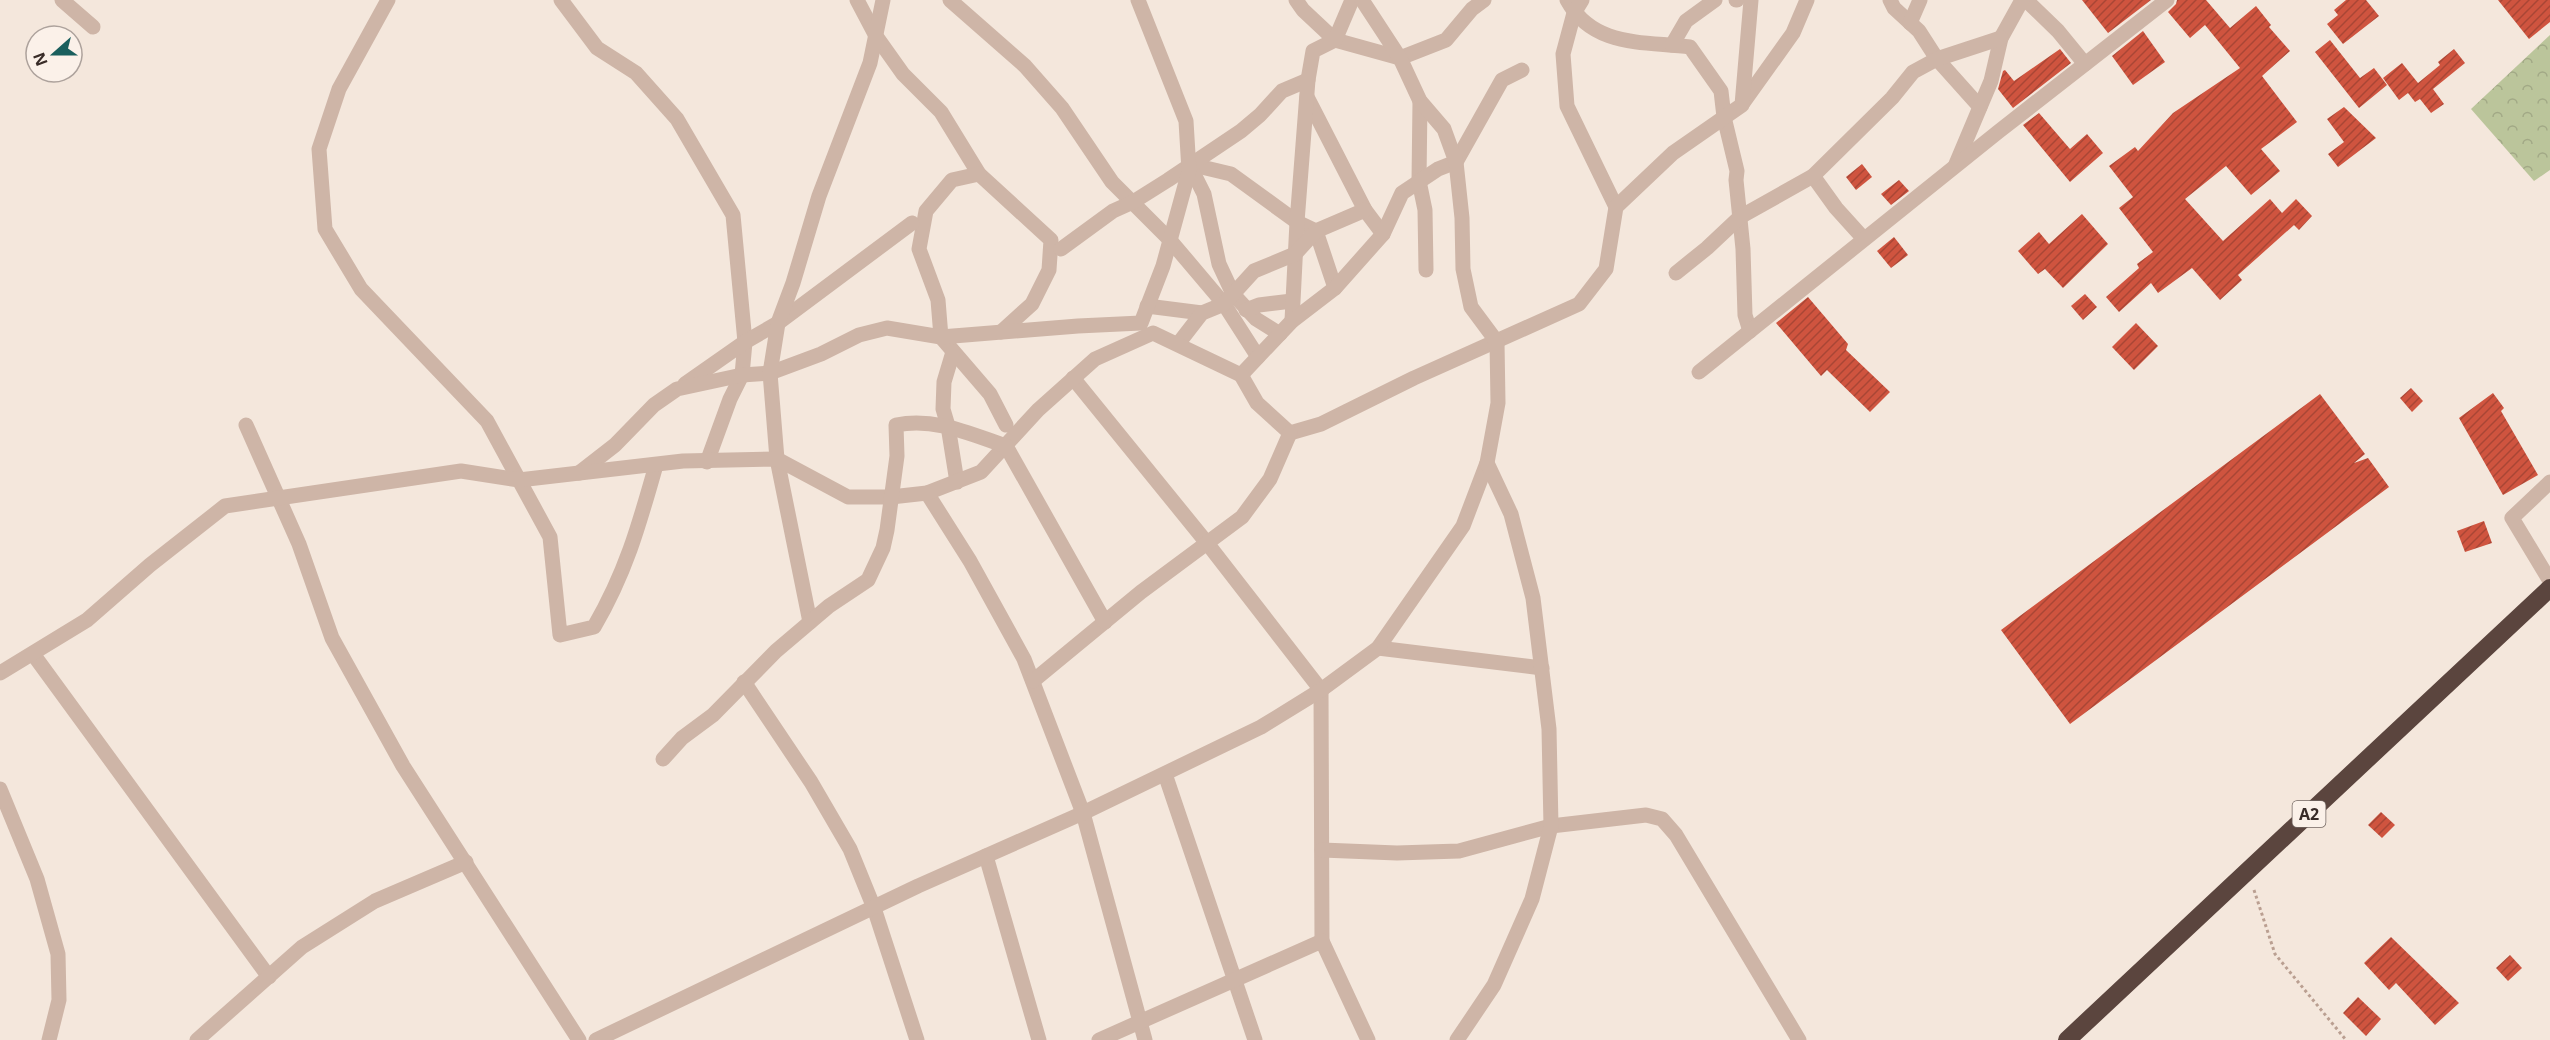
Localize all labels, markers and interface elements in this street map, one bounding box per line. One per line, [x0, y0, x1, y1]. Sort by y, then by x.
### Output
north arrow [24, 24, 84, 84]
text: N [27, 49, 53, 69]
road number: A2 [2292, 801, 2326, 827]

